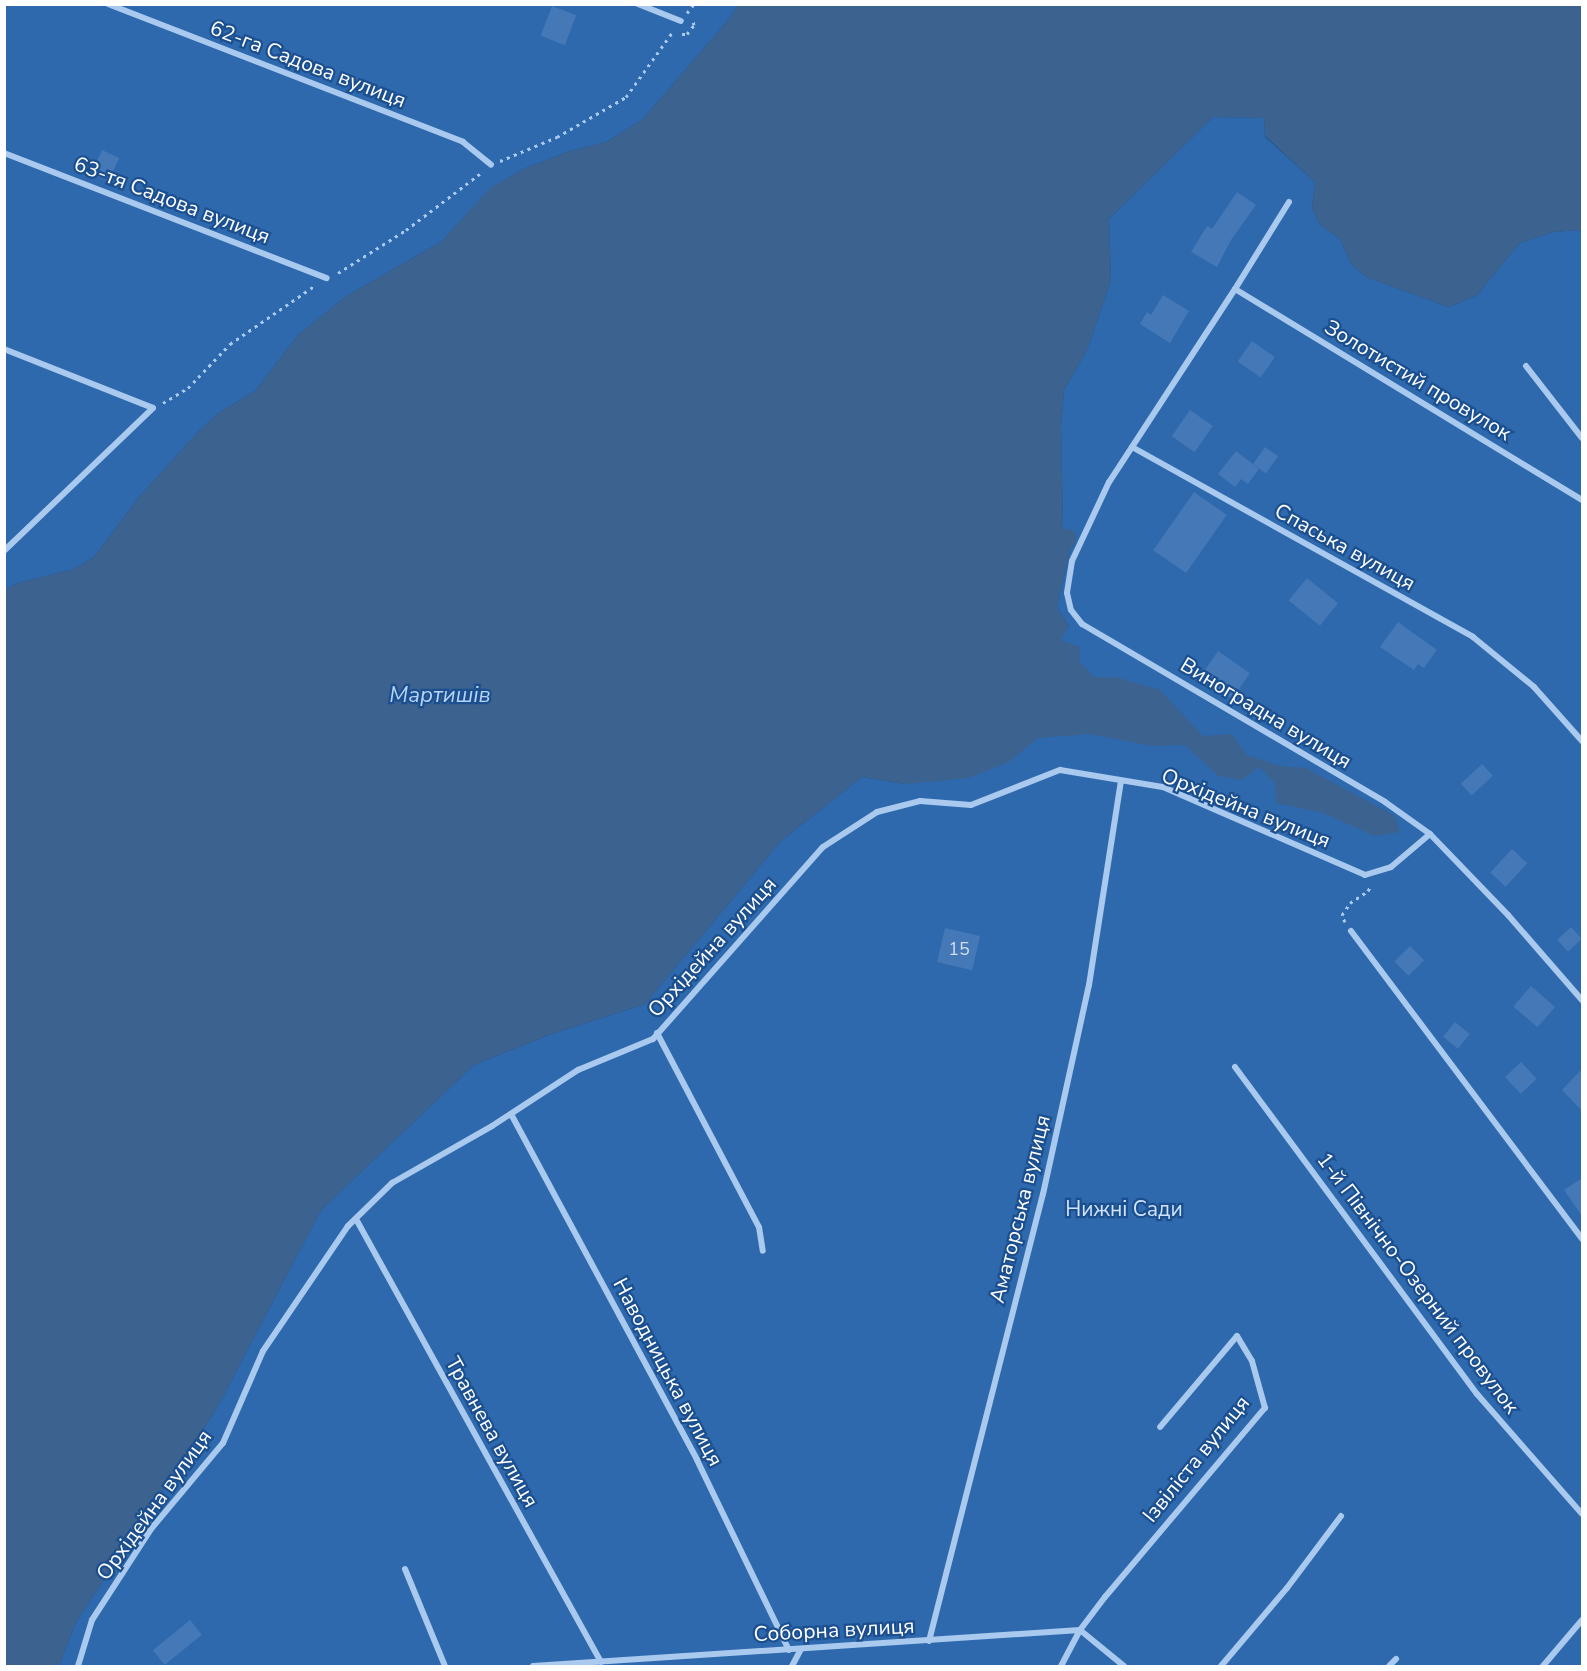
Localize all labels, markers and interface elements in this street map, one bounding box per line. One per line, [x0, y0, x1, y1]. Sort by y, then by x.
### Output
street label: 62-га Садова вулиця [206, 15, 410, 113]
street label: 63-тя Садова вулиця [70, 151, 274, 249]
street label: Золотистий провулок [1320, 314, 1516, 446]
street label: Спаська вулиця [1270, 498, 1420, 596]
street label: Виноградна вулиця [1176, 652, 1356, 774]
water label: Мартишів [389, 683, 491, 709]
street label: Орхідейна вулиця [1158, 763, 1334, 853]
street label: Орхідейна вулиця [642, 872, 782, 1022]
house number: 15 [948, 938, 970, 960]
street label: Аматорська вулиця [984, 1112, 1056, 1306]
street label: 1-й Північно-Озерний провулок [1312, 1148, 1524, 1418]
park label: Нижні Сади [1065, 1196, 1183, 1222]
street label: Наводницька вулиця [608, 1274, 728, 1470]
street label: Травнева вулиця [440, 1352, 544, 1512]
street label: Ізвіліста вулиця [1137, 1391, 1255, 1527]
street label: Орхідейна вулиця [91, 1425, 217, 1585]
street label: Соборна вулиця [753, 1613, 915, 1647]

